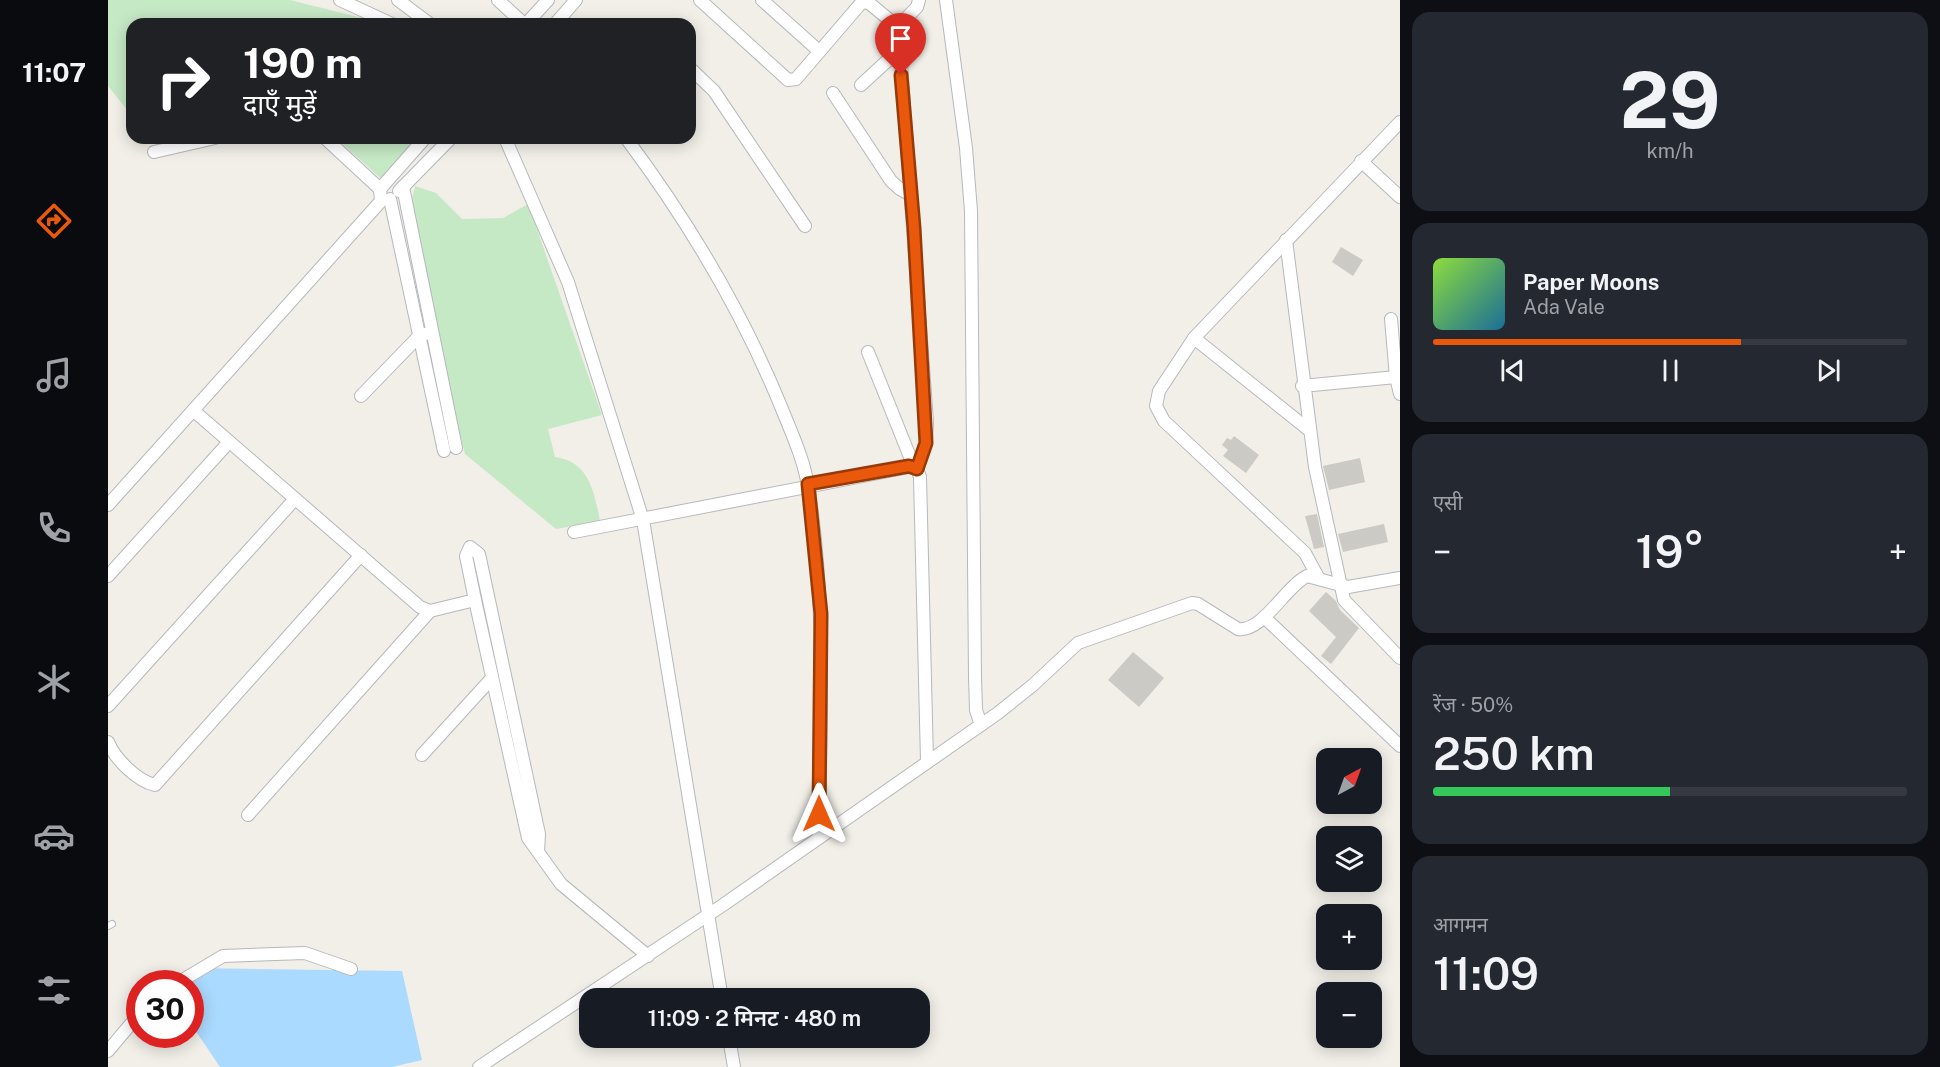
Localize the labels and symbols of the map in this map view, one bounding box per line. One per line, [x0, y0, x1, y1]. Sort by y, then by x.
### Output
pin [875, 13, 926, 75]
north arrow [1316, 748, 1382, 814]
position arrow [787, 782, 851, 846]
speed limit sign: 30 [126, 970, 204, 1048]

